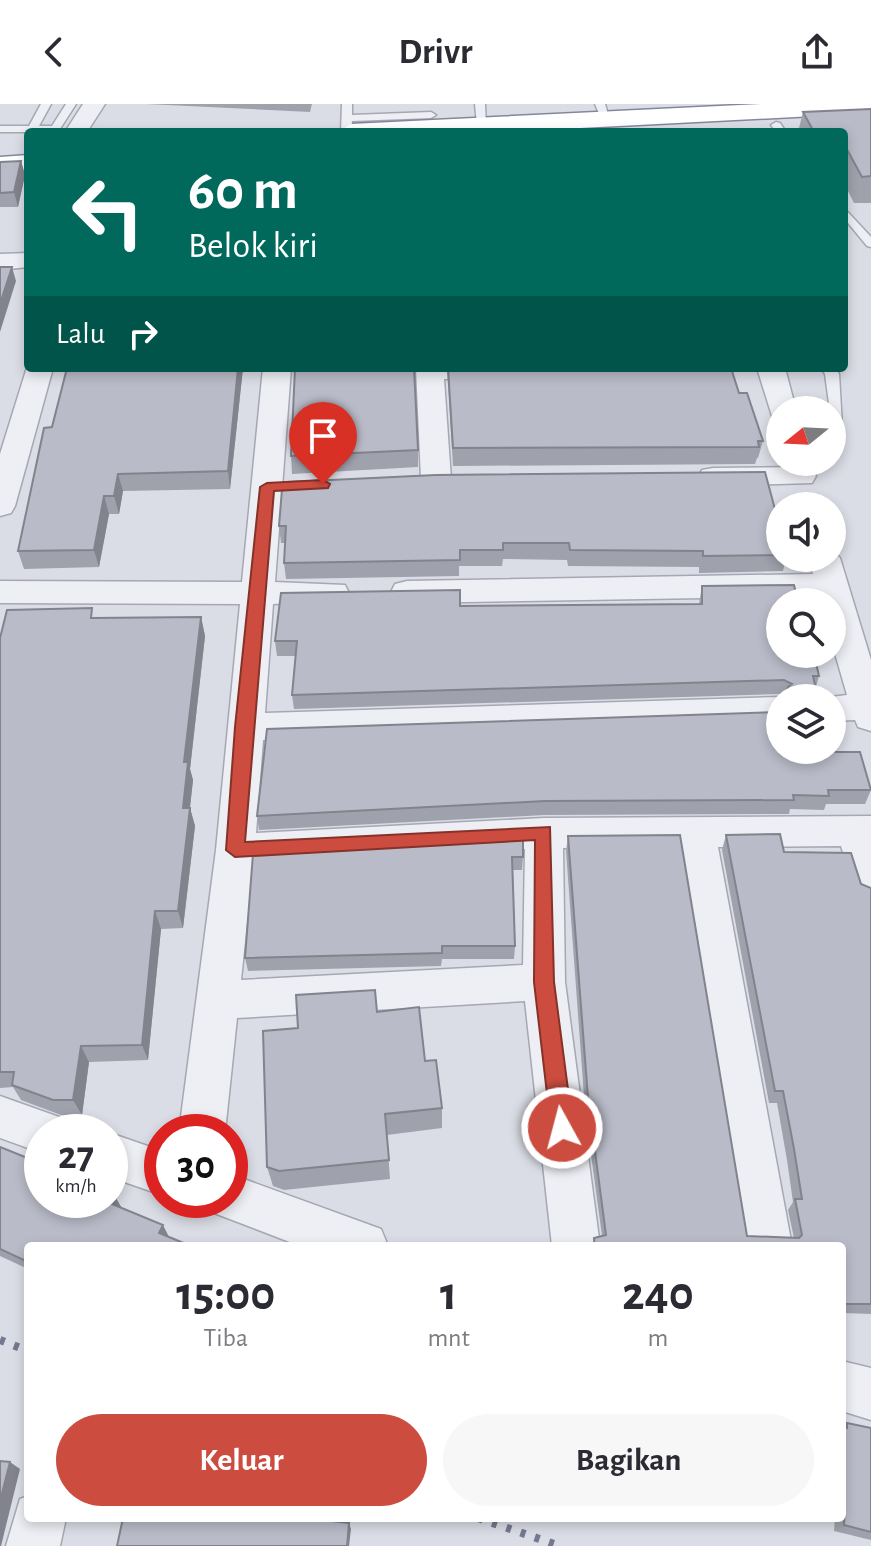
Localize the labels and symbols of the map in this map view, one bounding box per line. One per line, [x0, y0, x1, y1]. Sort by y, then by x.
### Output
north arrow [766, 396, 846, 476]
pin [289, 402, 357, 484]
position arrow [520, 1086, 604, 1170]
speed limit sign: 30 [144, 1114, 248, 1218]

